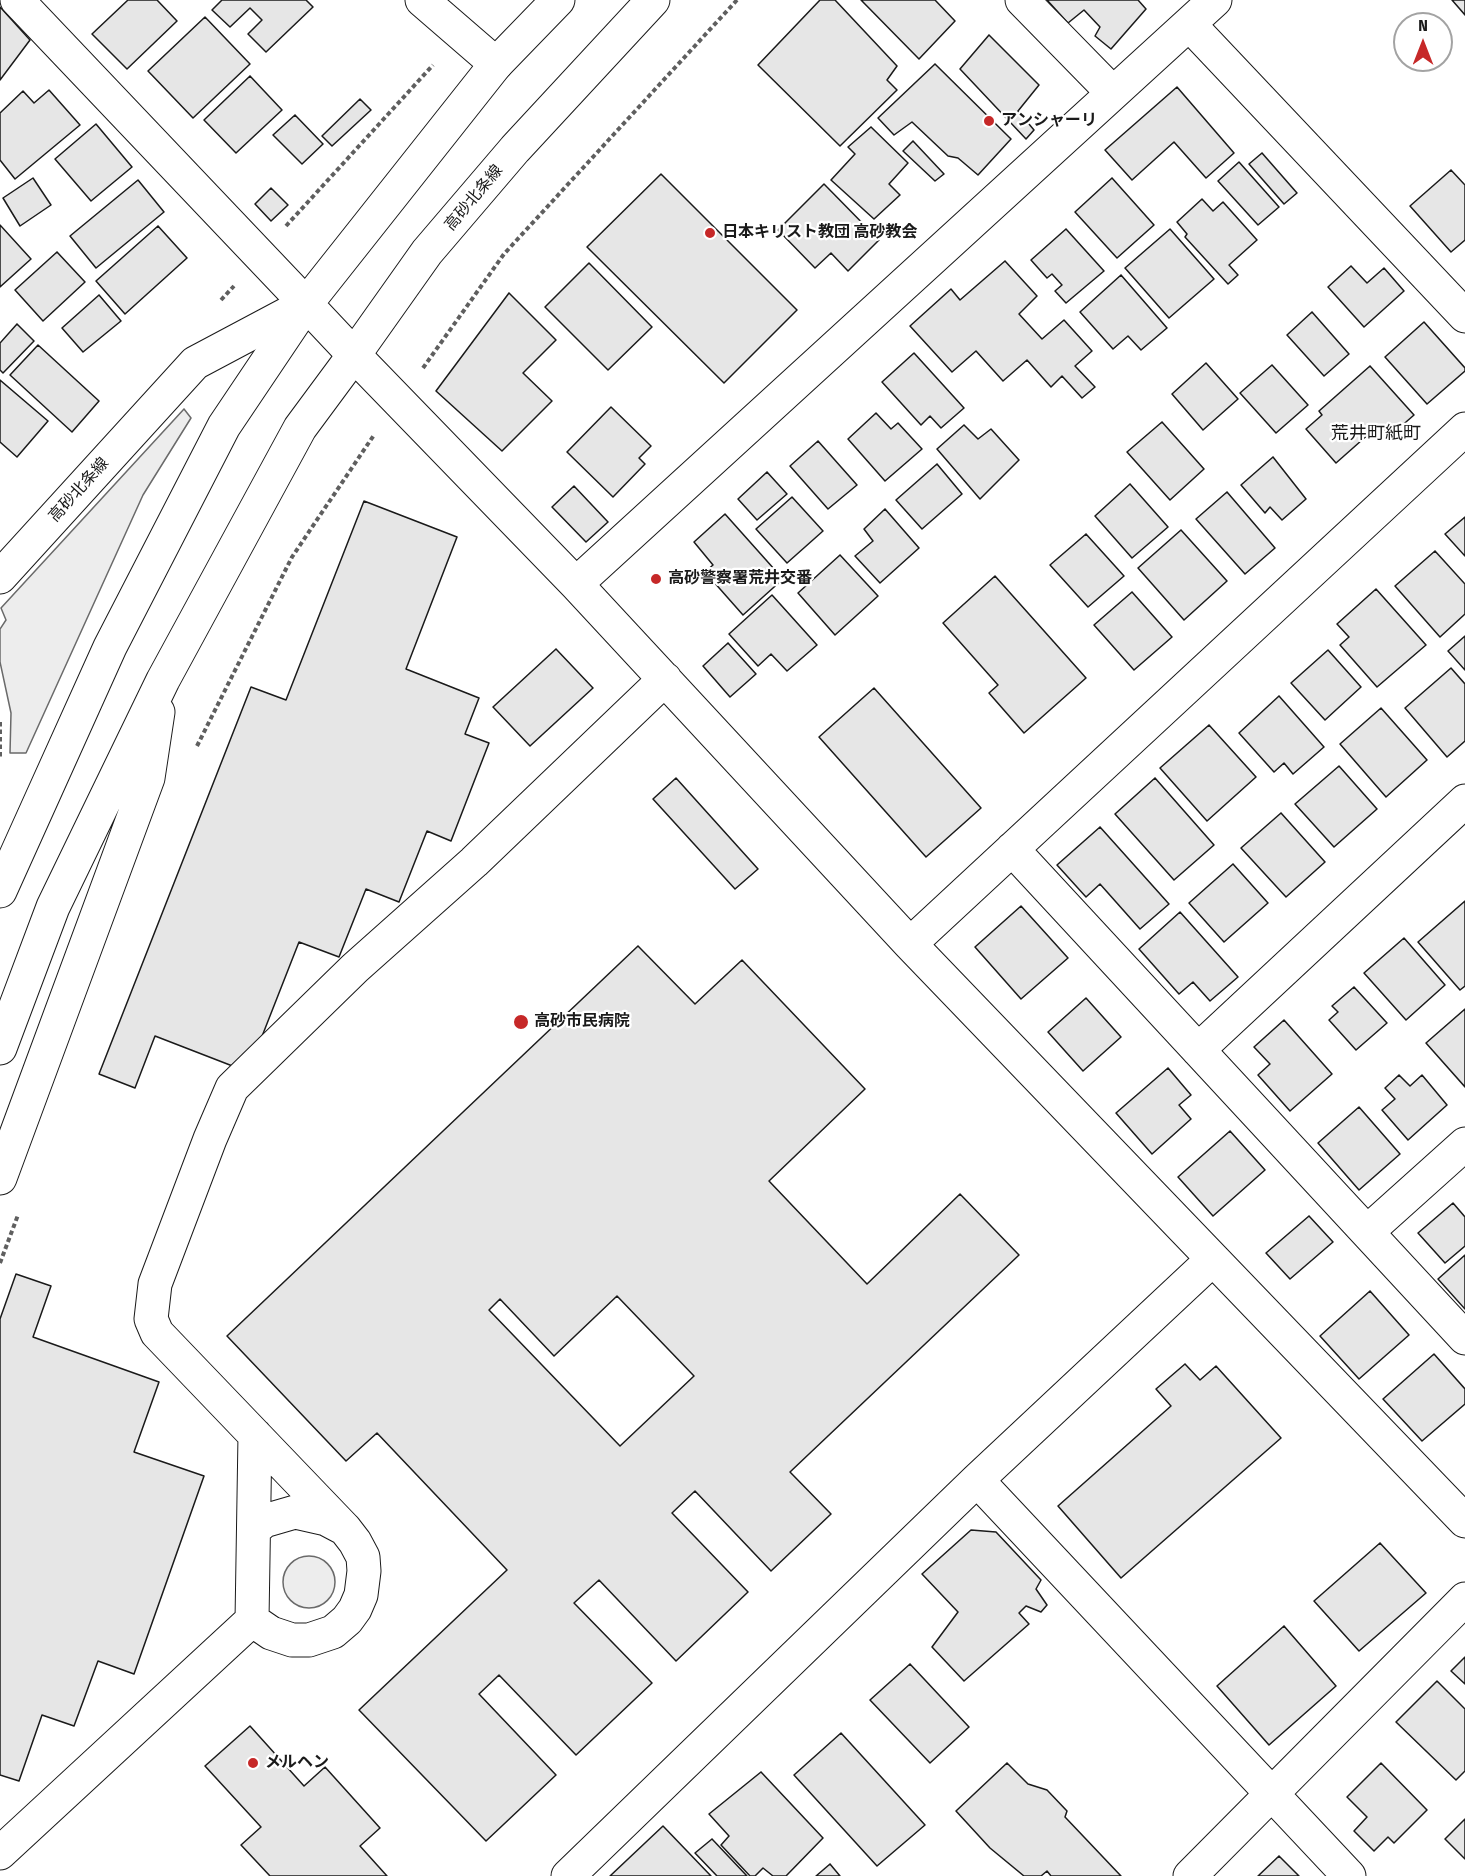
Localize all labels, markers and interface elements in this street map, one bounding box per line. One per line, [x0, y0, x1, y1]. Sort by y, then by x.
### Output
north arrow [1393, 12, 1453, 72]
text: N [1418, 16, 1428, 35]
place label: アンシャーリ [1001, 111, 1097, 131]
marker: アンシャーリ [982, 114, 996, 128]
street label: 高砂北条線 [441, 161, 507, 235]
place label: 日本キリスト教団 高砂教会 [722, 223, 917, 243]
marker: 日本キリスト教団 高砂教会 [703, 226, 717, 240]
district label: 荒井町紙町 [1331, 423, 1421, 445]
street label: 高砂北条線 [45, 454, 113, 526]
place label: 高砂警察署荒井交番 [668, 569, 812, 589]
marker: 高砂警察署荒井交番 [649, 572, 663, 586]
place label: 高砂市民病院 [534, 1012, 630, 1032]
marker: 高砂市民病院 [512, 1013, 530, 1031]
place label: メルヘン [265, 1753, 329, 1773]
marker: メルヘン [246, 1756, 260, 1770]

